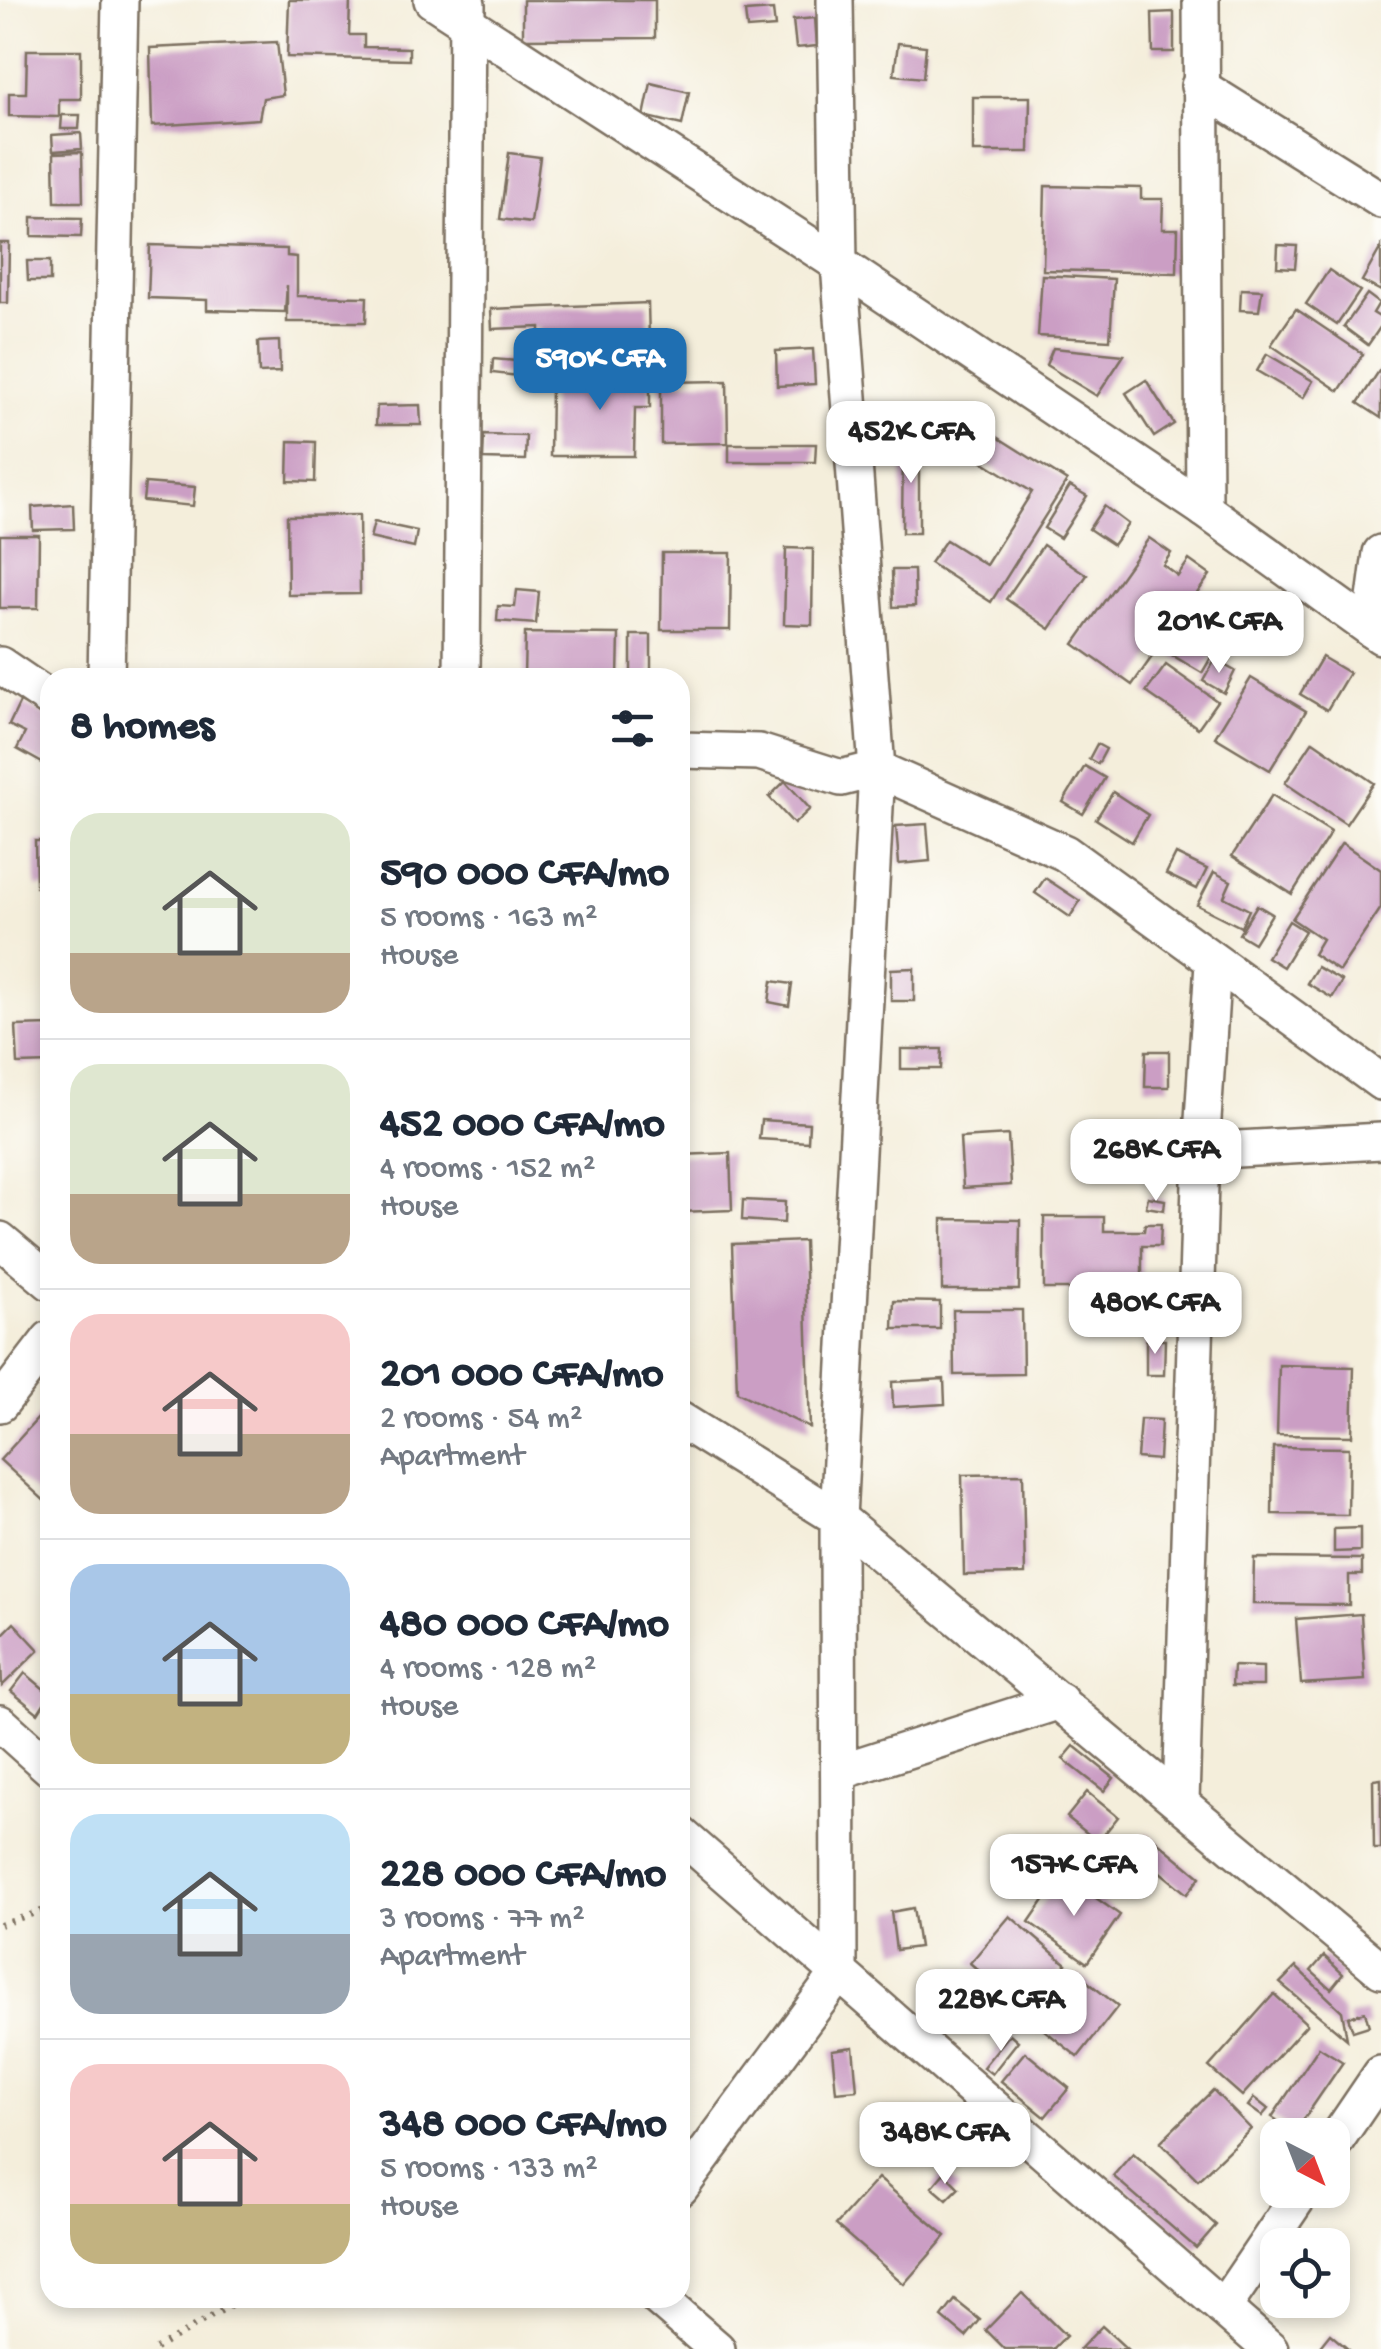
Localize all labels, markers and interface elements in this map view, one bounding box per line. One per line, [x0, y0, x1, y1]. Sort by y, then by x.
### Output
pin: 590K CFA [497, 328, 703, 413]
text: 590K CFA [536, 341, 664, 379]
pin: 452K CFA [808, 401, 1014, 486]
text: 452K CFA [848, 414, 974, 452]
pin: 201K CFA [1116, 591, 1322, 676]
text: 201K CFA [1157, 604, 1281, 642]
icon: filters [605, 701, 660, 756]
text: 8 homes [70, 704, 214, 753]
text: 590 000 CFA/mo [380, 851, 669, 900]
icon: home [150, 853, 270, 973]
text: 5 rooms · 163 m² [380, 900, 597, 938]
text: House [380, 938, 458, 976]
text: 452 000 CFA/mo [380, 1102, 665, 1151]
icon: home [150, 1104, 270, 1224]
pin: 268K CFA [1053, 1119, 1259, 1204]
text: 268K CFA [1092, 1132, 1220, 1170]
text: 4 rooms · 152 m² [380, 1151, 595, 1189]
text: House [380, 1189, 458, 1227]
pin: 480K CFA [1052, 1272, 1258, 1357]
text: 480K CFA [1091, 1285, 1219, 1323]
text: 201 000 CFA/mo [380, 1352, 664, 1401]
icon: home [150, 1354, 270, 1474]
text: 2 rooms · 54 m² [380, 1401, 582, 1439]
text: Apartment [380, 1439, 524, 1477]
text: 480 000 CFA/mo [380, 1602, 669, 1651]
icon: home [150, 1604, 270, 1724]
text: 4 rooms · 128 m² [380, 1651, 596, 1689]
text: House [380, 1689, 458, 1727]
pin: 157K CFA [971, 1834, 1177, 1919]
text: 157K CFA [1012, 1847, 1136, 1885]
text: 228 000 CFA/mo [380, 1852, 666, 1901]
icon: home [150, 1854, 270, 1974]
text: 3 rooms · 77 m² [380, 1901, 585, 1939]
text: Apartment [380, 1939, 524, 1977]
pin: 228K CFA [898, 1969, 1104, 2054]
text: 228K CFA [938, 1982, 1064, 2020]
text: 348 000 CFA/mo [380, 2102, 667, 2151]
pin: 348K CFA [842, 2102, 1048, 2187]
icon: home [150, 2104, 270, 2224]
text: 348K CFA [881, 2115, 1009, 2153]
north arrow [1260, 2118, 1350, 2208]
map controls [1260, 2118, 1350, 2318]
text: 5 rooms · 133 m² [380, 2151, 598, 2189]
text: House [380, 2189, 458, 2227]
button: locate [1260, 2228, 1350, 2318]

